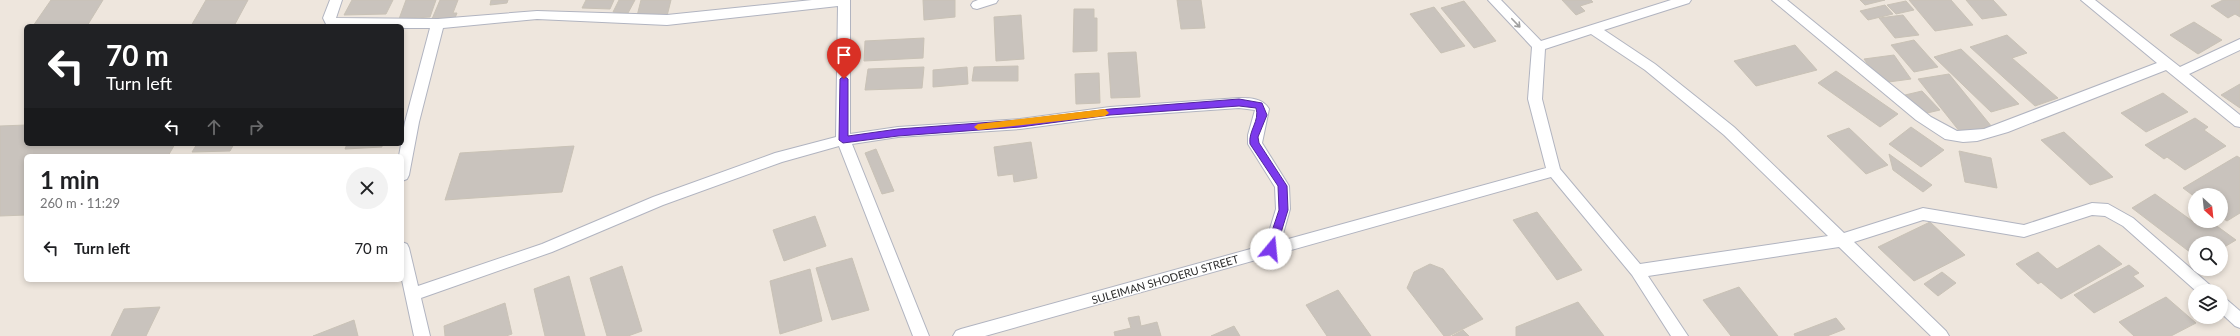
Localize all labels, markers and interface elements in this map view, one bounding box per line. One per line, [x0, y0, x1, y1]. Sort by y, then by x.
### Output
one-way arrow [1512, 18, 1521, 28]
text: 70 m [106, 38, 169, 72]
pin [827, 38, 861, 79]
icon: left [40, 40, 92, 92]
icon: arrive [833, 44, 855, 66]
text: Turn left [106, 72, 172, 94]
icon: left [161, 116, 183, 138]
icon: ahead [203, 116, 225, 138]
icon: right [245, 116, 267, 138]
text: 1 min [40, 165, 100, 194]
button: close [346, 167, 388, 209]
north arrow [2188, 188, 2228, 228]
map controls [2188, 188, 2228, 324]
text: 260 m · 11:29 [40, 195, 120, 211]
position arrow [1250, 228, 1292, 270]
button: search [2188, 236, 2228, 276]
icon: left [40, 237, 62, 259]
text: Turn left [74, 239, 130, 257]
text: 70 m [354, 239, 388, 257]
street label: SULEIMAN SHODERU STREET [1090, 252, 1240, 306]
button: layers [2188, 284, 2228, 324]

